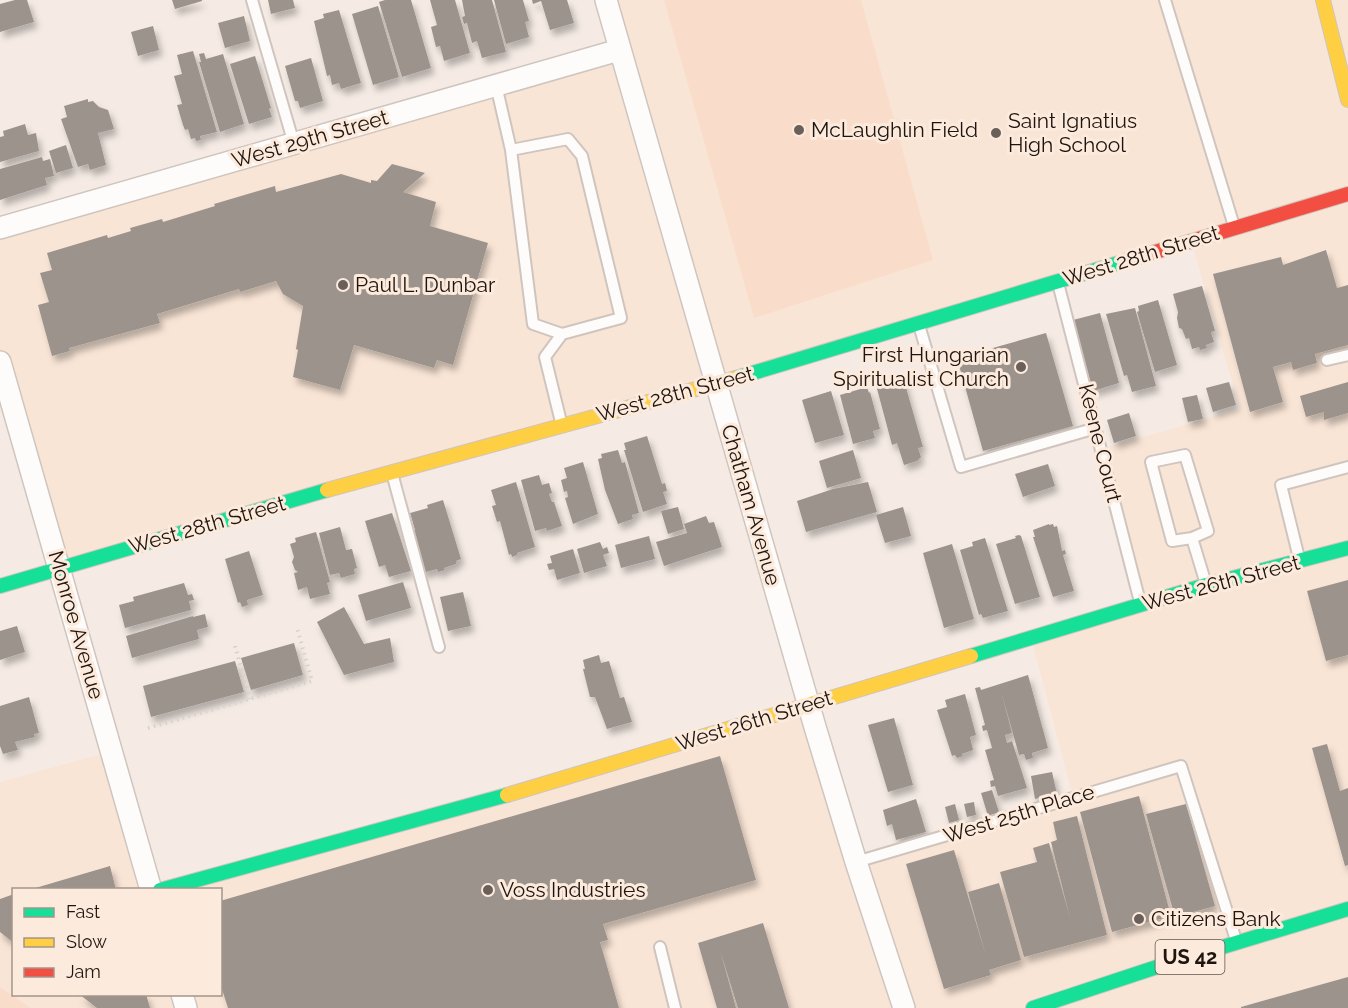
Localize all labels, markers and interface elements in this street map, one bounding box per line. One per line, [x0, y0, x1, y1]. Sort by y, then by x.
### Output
street label: West 29th Street [229, 104, 391, 173]
place label: Saint Ignatius High School [1008, 108, 1137, 157]
place label: McLaughlin Field [811, 117, 978, 142]
marker: McLaughlin Field [792, 123, 806, 137]
marker: Saint Ignatius High School [989, 126, 1003, 140]
street label: West 28th Street [1060, 220, 1222, 291]
place label: Paul L. Dunbar [355, 272, 496, 297]
marker: Paul L. Dunbar [336, 278, 350, 292]
place label: First Hungarian Spiritualist Church [833, 342, 1009, 391]
marker: First Hungarian Spiritualist Church [1014, 360, 1028, 374]
street label: West 28th Street [594, 361, 756, 427]
street label: Keene Court [1074, 381, 1127, 505]
street label: Chatham Avenue [717, 421, 786, 588]
street label: West 28th Street [126, 490, 288, 559]
street label: Monroe Avenue [43, 548, 110, 702]
street label: West 26th Street [1139, 549, 1302, 616]
street label: West 26th Street [673, 685, 835, 756]
street label: West 25th Place [940, 779, 1097, 848]
place label: Voss Industries [500, 877, 646, 902]
marker: Voss Industries [481, 883, 495, 897]
legend [12, 888, 222, 996]
text: Fast [66, 901, 100, 922]
place label: Citizens Bank [1151, 906, 1281, 931]
marker: Citizens Bank [1132, 912, 1146, 926]
text: Slow [66, 931, 107, 952]
road number: US 42 [1156, 940, 1224, 974]
text: Jam [66, 961, 101, 982]

